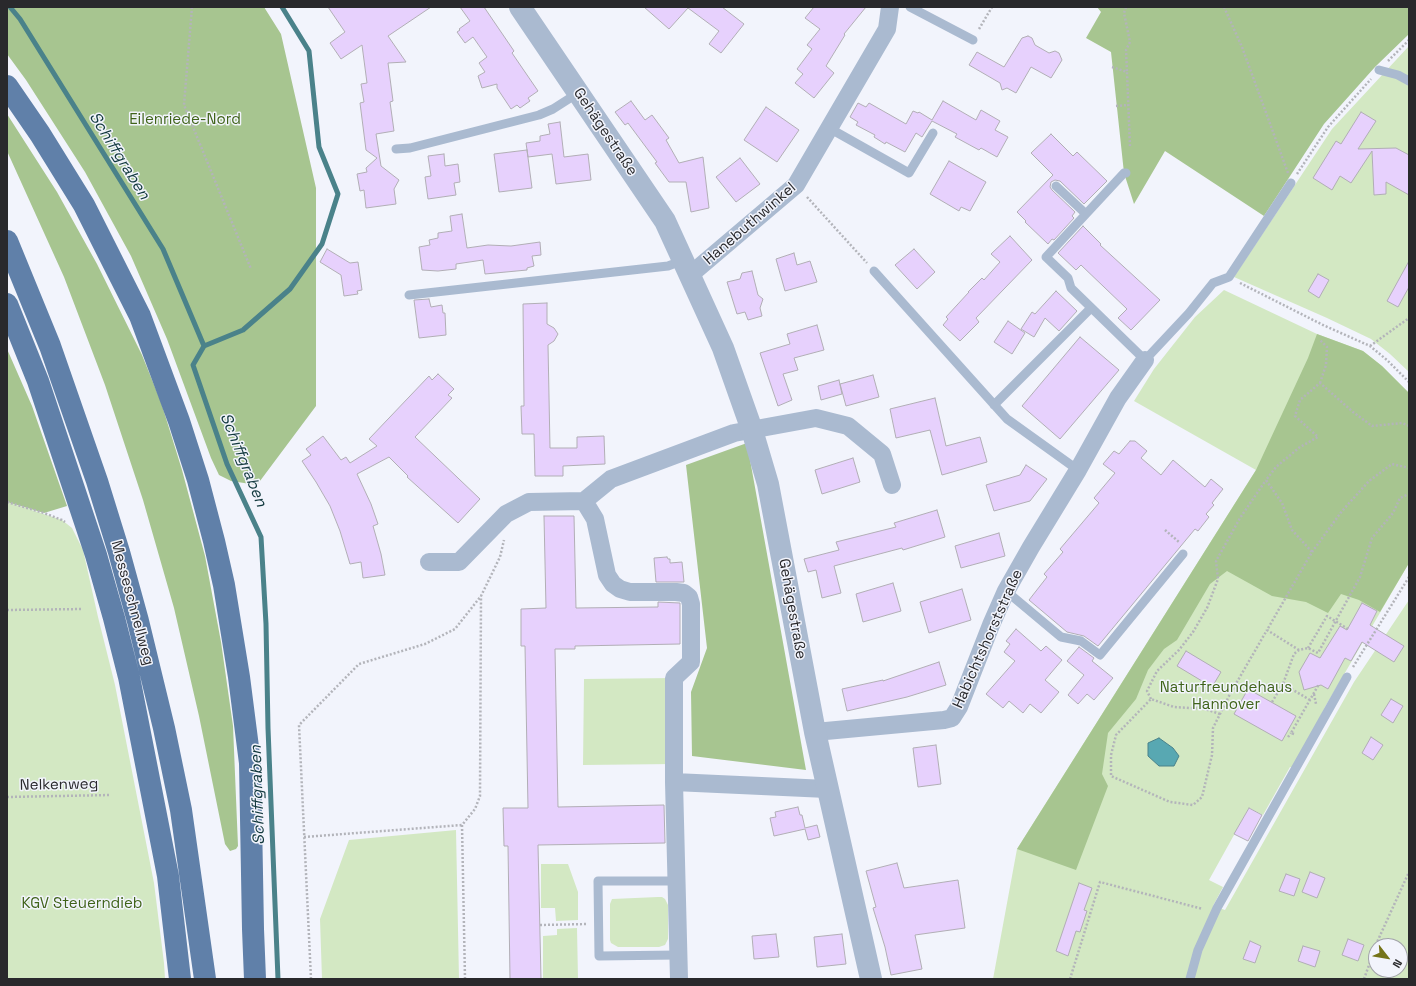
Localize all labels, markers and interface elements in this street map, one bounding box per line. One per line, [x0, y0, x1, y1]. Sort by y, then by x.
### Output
street label: Gehägestraße [569, 85, 641, 179]
water label: Schiffgraben [84, 109, 154, 203]
park label: Eilenriede-Nord [129, 111, 241, 129]
street label: Hanebuthwinkel [700, 179, 800, 269]
water label: Schiffgraben [215, 410, 271, 510]
street label: Messeschnellweg [107, 539, 157, 667]
street label: Gehägestraße [774, 557, 810, 661]
street label: Habichtshorststraße [949, 567, 1027, 711]
park label: Naturfreundehaus Hannover [1160, 679, 1292, 714]
water label: Schiffgraben [247, 745, 269, 845]
street label: Nelkenweg [20, 775, 98, 795]
park label: KGV Steuerndieb [22, 895, 142, 913]
north arrow [1368, 938, 1408, 978]
text: N [1390, 957, 1405, 970]

